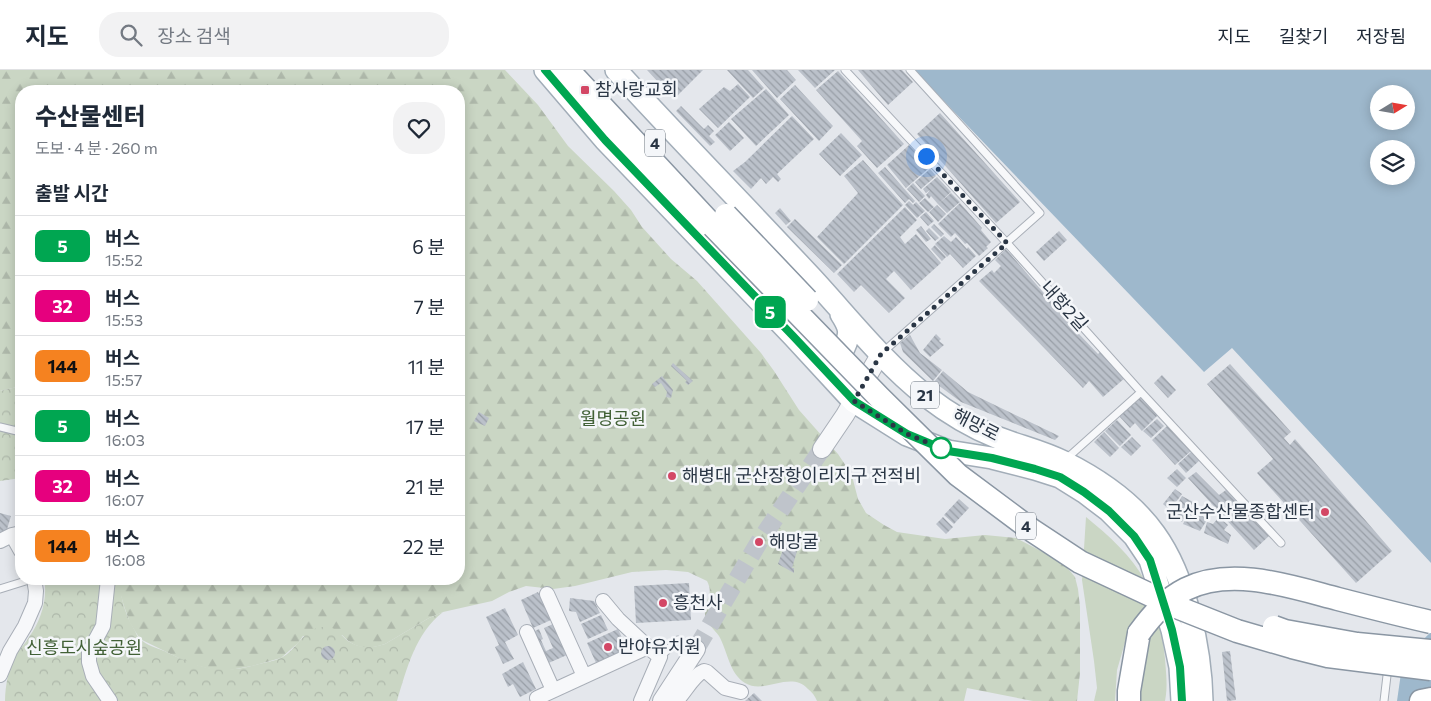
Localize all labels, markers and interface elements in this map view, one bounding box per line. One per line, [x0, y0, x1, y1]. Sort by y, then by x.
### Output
search box [99, 12, 449, 57]
text: 지도 [25, 21, 69, 50]
icon: search [117, 21, 145, 49]
text: 장소 검색 [157, 24, 231, 47]
text: 지도 [1218, 25, 1251, 47]
text: 길찾기 [1279, 25, 1328, 47]
text: 저장됨 [1356, 25, 1406, 47]
place label: 참사랑교회 [595, 78, 678, 100]
marker: 참사랑교회 [579, 84, 591, 96]
north arrow [1370, 85, 1415, 130]
map controls [1370, 85, 1415, 185]
text: 수산물센터 [35, 101, 145, 130]
button: heart [393, 102, 445, 154]
road number: 4 [645, 129, 665, 156]
text: 도보 · 4 분 · 260 m [35, 138, 158, 157]
button: layers [1370, 140, 1415, 185]
your location [914, 144, 939, 169]
text: 출발 시간 [35, 181, 109, 204]
text: 버스 [105, 226, 140, 249]
text: 5 [57, 235, 68, 257]
text: 6 분 [412, 235, 445, 258]
text: 15:52 [105, 250, 143, 269]
street label: 내항2길 [1037, 276, 1093, 335]
text: 버스 [105, 286, 140, 309]
text: 32 [52, 295, 73, 317]
text: 7 분 [414, 295, 445, 318]
line badge: 5 [754, 296, 786, 328]
text: 5 [765, 301, 775, 323]
text: 15:53 [105, 310, 143, 329]
text: 버스 [105, 346, 140, 369]
text: 144 [47, 355, 78, 377]
text: 11 분 [408, 355, 445, 378]
text: 15:57 [105, 370, 142, 389]
road number: 21 [911, 382, 939, 408]
street label: 해망로 [949, 403, 1004, 445]
text: 버스 [105, 406, 140, 429]
park label: 월명공원 [580, 407, 646, 429]
text: 5 [57, 415, 68, 437]
text: 17 분 [406, 415, 445, 438]
text: 16:03 [105, 430, 145, 449]
unlabelled marker [930, 437, 952, 459]
place label: 해병대 군산장항이리지구 전적비 [682, 464, 921, 486]
text: 버스 [105, 466, 140, 489]
marker: 해병대 군산장항이리지구 전적비 [666, 470, 678, 482]
text: 32 [52, 475, 73, 497]
text: 21 분 [405, 475, 445, 498]
text: 16:07 [105, 490, 144, 509]
place label: 군산수산물종합센터 [1166, 500, 1315, 522]
marker: 군산수산물종합센터 [1319, 506, 1331, 518]
road number: 4 [1016, 512, 1036, 540]
text: 버스 [105, 526, 140, 549]
place label: 해망굴 [769, 530, 819, 552]
text: 144 [47, 535, 78, 557]
text: 22 분 [403, 535, 445, 558]
marker: 해망굴 [753, 536, 765, 548]
text: 16:08 [105, 550, 145, 569]
place label: 흥천사 [673, 591, 723, 613]
marker: 흥천사 [657, 597, 669, 609]
place label: 반야유치원 [618, 635, 701, 657]
park label: 신흥도시숲공원 [26, 636, 142, 658]
marker: 반야유치원 [602, 641, 614, 653]

